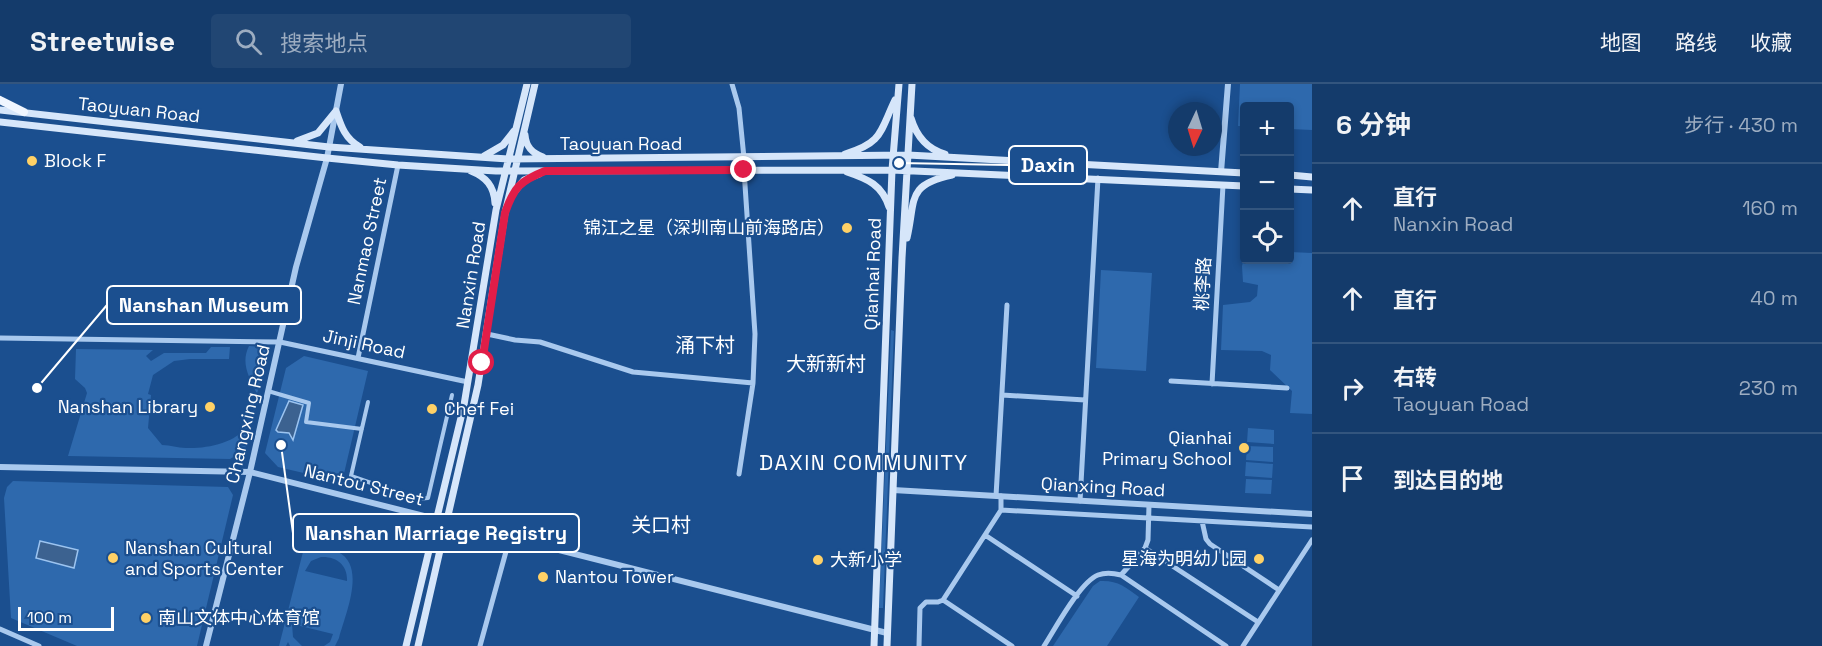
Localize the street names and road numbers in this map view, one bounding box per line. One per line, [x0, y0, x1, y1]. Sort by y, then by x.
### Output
street label: Taoyuan Road [77, 92, 201, 127]
street label: Taoyuan Road [560, 132, 682, 155]
street label: Nanmao Street [342, 175, 391, 307]
street label: Qianhai Road [859, 217, 886, 331]
street label: Nanxin Road [451, 220, 490, 330]
street label: 桃李路 [1190, 256, 1215, 312]
street label: Jinji Road [321, 324, 407, 363]
street label: Changxing Road [220, 342, 275, 486]
street label: Nantou Street [302, 459, 426, 511]
street label: Qianxing Road [1040, 472, 1166, 501]

